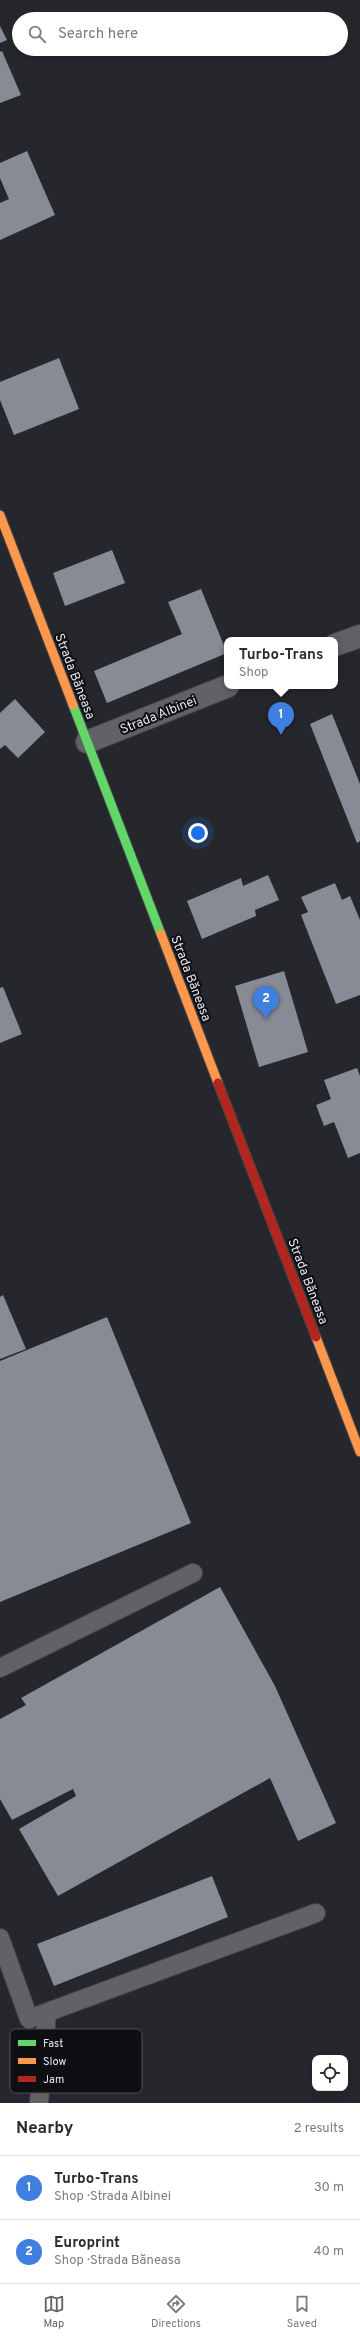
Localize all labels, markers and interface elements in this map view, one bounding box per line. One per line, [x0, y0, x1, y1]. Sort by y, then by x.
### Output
search box [12, 12, 348, 56]
icon: search [26, 23, 48, 45]
text: Search here [58, 25, 138, 44]
street label: Strada Băneasa [50, 632, 98, 722]
popup [224, 637, 338, 689]
text: Turbo-Trans [239, 646, 323, 665]
text: Shop [239, 665, 268, 681]
street label: Strada Albinei [118, 693, 199, 738]
pin: 1 [268, 702, 294, 735]
your location [188, 823, 208, 843]
street label: Strada Băneasa [166, 934, 214, 1024]
pin: 2 [253, 986, 279, 1019]
street label: Strada Băneasa [283, 1237, 331, 1327]
legend [10, 2029, 142, 2093]
text: Fast [43, 2037, 63, 2051]
text: Slow [43, 2055, 66, 2069]
map controls [312, 2055, 348, 2091]
button: locate [312, 2055, 348, 2091]
text: Jam [43, 2073, 64, 2087]
text: Nearby [16, 2118, 73, 2140]
text: 2 results [294, 2121, 344, 2137]
text: Turbo-Trans [54, 2170, 139, 2189]
text: 1 [26, 2180, 32, 2196]
text: 30 m [314, 2180, 344, 2196]
text: Shop · Strada Albinei [54, 2189, 171, 2205]
text: Europrint [54, 2234, 120, 2253]
text: 2 [25, 2244, 33, 2260]
text: 40 m [314, 2244, 344, 2260]
text: Shop · Strada Băneasa [54, 2253, 180, 2269]
tab: Map [43, 2293, 65, 2331]
tab: Directions [151, 2293, 201, 2331]
tab: Saved [287, 2293, 317, 2331]

